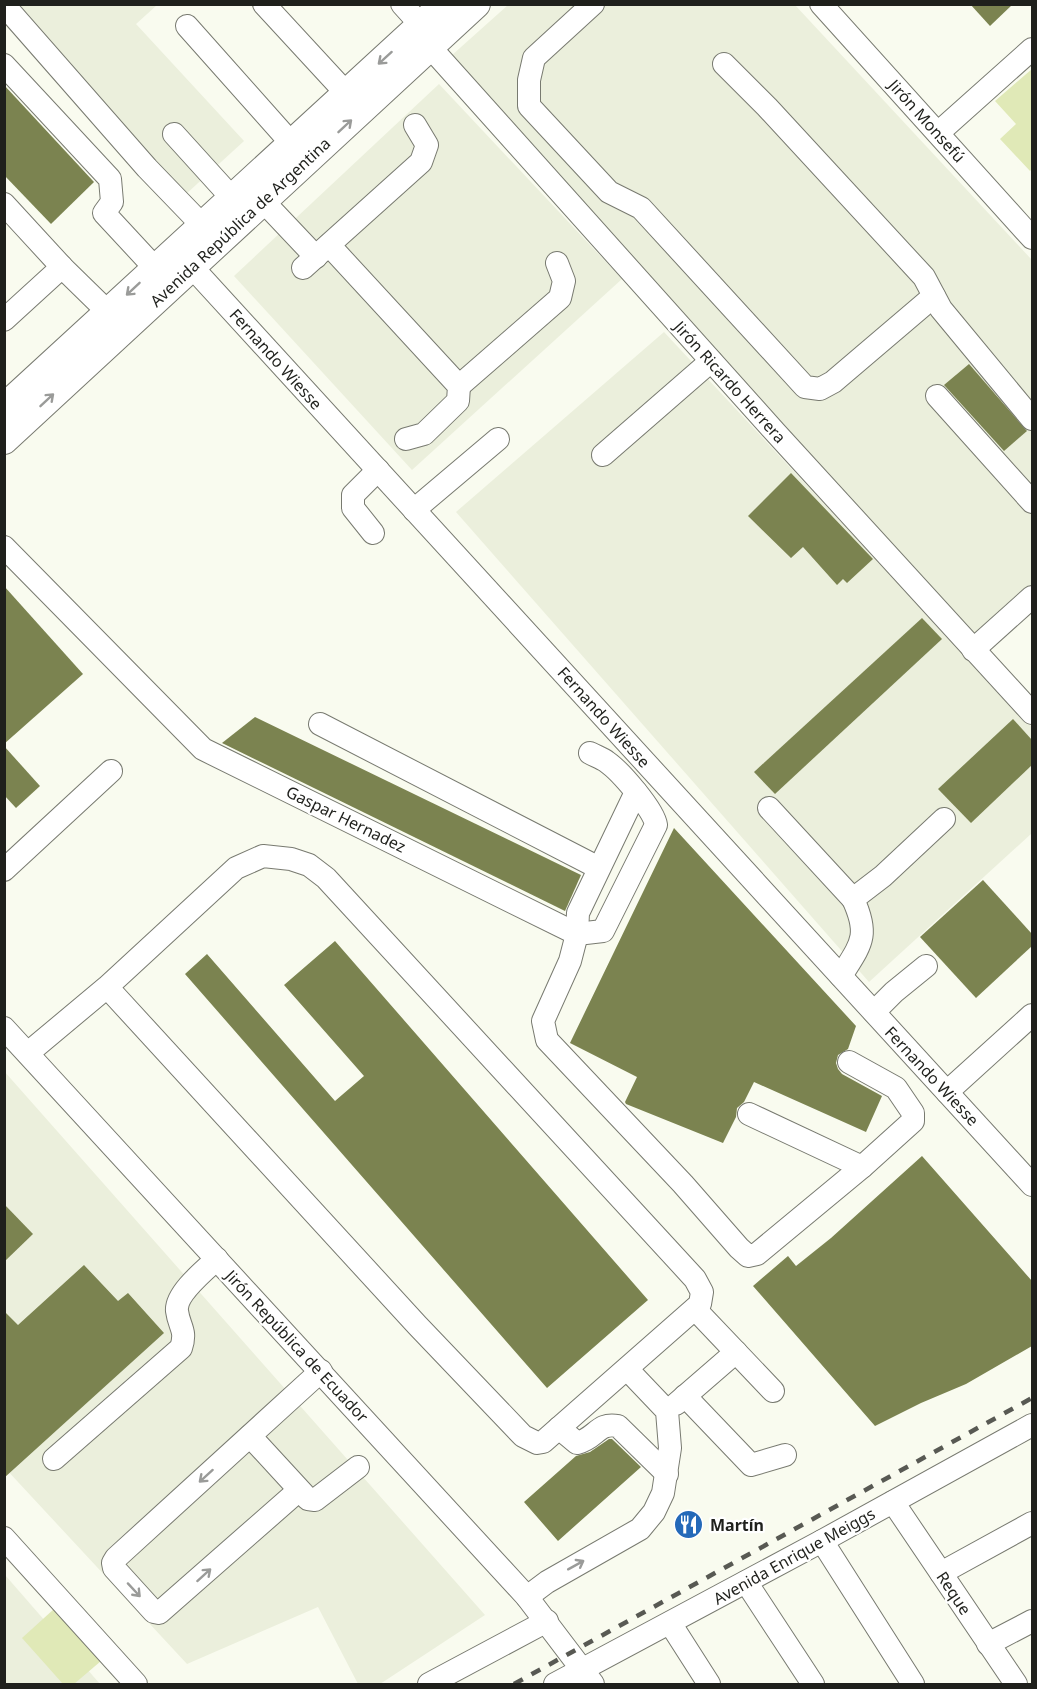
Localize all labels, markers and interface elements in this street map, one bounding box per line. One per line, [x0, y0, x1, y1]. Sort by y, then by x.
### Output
one-way arrow [378, 51, 393, 65]
street label: Jirón Monsefú [882, 73, 970, 167]
one-way arrow [337, 119, 352, 133]
street label: Avenida República de Argentina [145, 132, 335, 312]
one-way arrow [126, 282, 141, 296]
street label: Fernando Wiesse [225, 304, 327, 414]
street label: Jirón Ricardo Herrera [668, 315, 791, 448]
one-way arrow [40, 393, 55, 407]
street label: Fernando Wiesse [553, 662, 655, 772]
street label: Gaspar Hernadez [283, 781, 409, 857]
street label: Fernando Wiesse [880, 1021, 984, 1131]
street label: Jirón República de Ecuador [219, 1264, 374, 1427]
one-way arrow [199, 1468, 214, 1483]
street label: Avenida Enrique Meiggs [709, 1502, 879, 1610]
restaurant icon: Martín [673, 1509, 705, 1541]
place label: Martín [710, 1514, 764, 1536]
one-way arrow [567, 1559, 584, 1571]
street label: Reque [932, 1567, 976, 1619]
one-way arrow [196, 1568, 211, 1582]
one-way arrow [127, 1582, 141, 1597]

